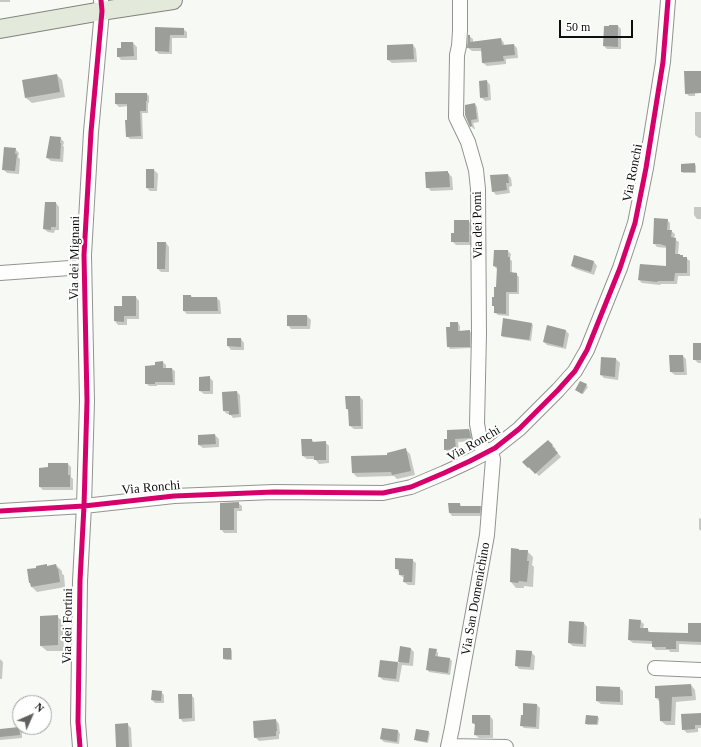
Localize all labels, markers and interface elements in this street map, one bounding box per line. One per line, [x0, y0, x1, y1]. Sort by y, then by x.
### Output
scale bar [561, 12, 635, 38]
text: 50 m [566, 20, 590, 34]
street label: Via Ronchi [620, 143, 646, 203]
street label: Via dei Pomi [470, 191, 486, 259]
street label: Via dei Mignani [66, 216, 84, 300]
street label: Via Ronchi [445, 423, 503, 465]
street label: Via Ronchi [121, 478, 181, 498]
street label: Via San Domenichino [458, 541, 494, 657]
street label: Via dei Fortini [60, 588, 76, 664]
north arrow [12, 695, 52, 735]
text: N [33, 700, 47, 714]

